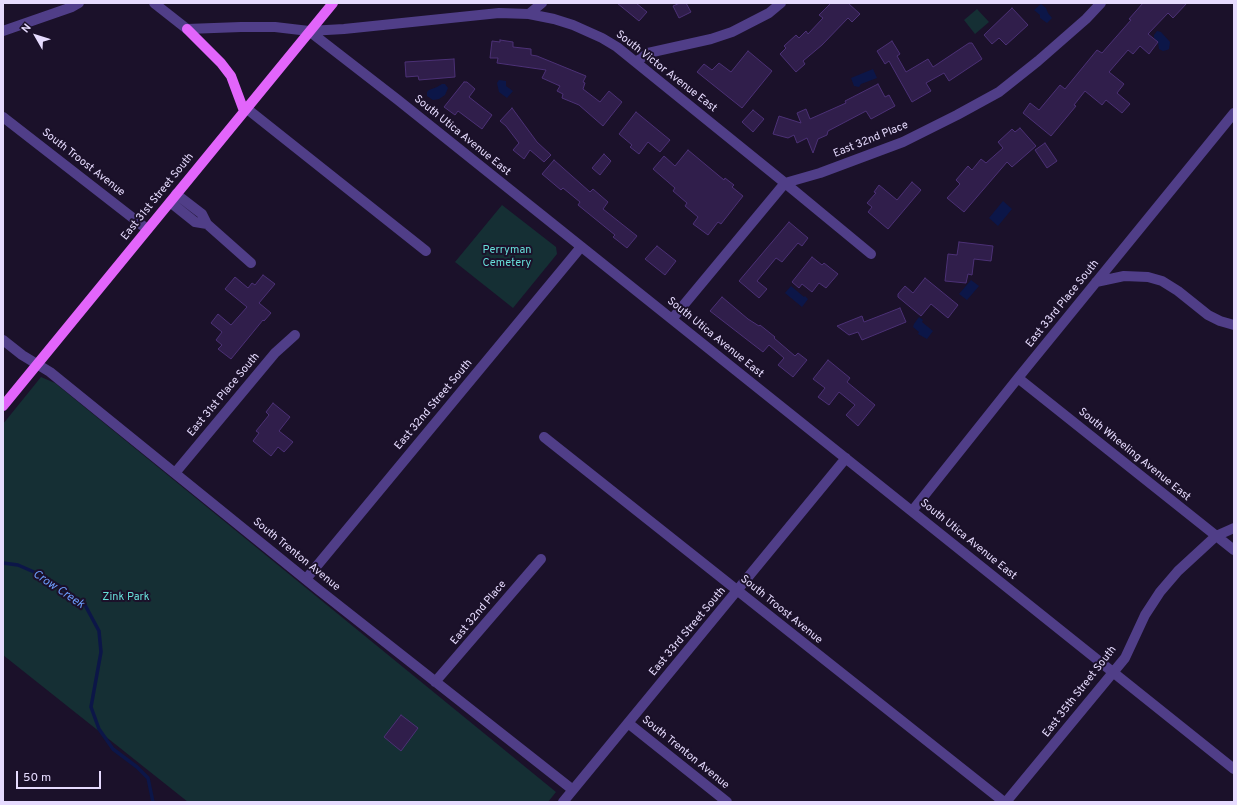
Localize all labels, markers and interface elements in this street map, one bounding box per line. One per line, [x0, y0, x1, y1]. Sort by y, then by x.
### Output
north arrow [16, 16, 56, 56]
text: N [19, 21, 35, 36]
street label: South Victor Avenue East [613, 28, 719, 116]
street label: South Utica Avenue East [411, 93, 513, 179]
street label: East 32nd Place [832, 119, 910, 161]
street label: South Troost Avenue [39, 126, 127, 200]
street label: East 31st Street South [119, 151, 197, 243]
park label: Perryman Cemetery [482, 244, 532, 270]
street label: East 33rd Place South [1024, 258, 1102, 350]
street label: South Utica Avenue East [664, 295, 766, 381]
street label: East 31st Place South [185, 351, 263, 439]
street label: East 32nd Street South [392, 357, 476, 453]
street label: South Wheeling Avenue East [1075, 406, 1193, 504]
street label: South Utica Avenue East [917, 497, 1019, 583]
street label: South Trenton Avenue [250, 516, 342, 594]
water label: Crow Creek [29, 568, 87, 612]
street label: South Troost Avenue [737, 573, 825, 647]
street label: East 32nd Place [448, 578, 510, 648]
street label: East 33rd Street South [647, 585, 729, 679]
park label: Zink Park [102, 591, 150, 605]
street label: East 35th Street South [1040, 644, 1120, 740]
street label: South Trenton Avenue [639, 714, 731, 792]
scale bar [18, 763, 103, 789]
text: 50 m [23, 770, 51, 786]

